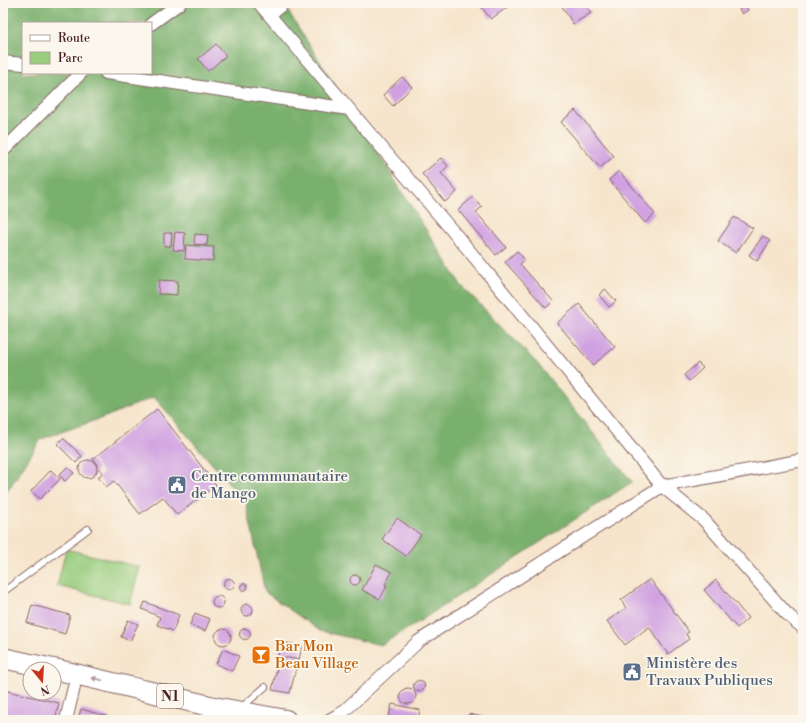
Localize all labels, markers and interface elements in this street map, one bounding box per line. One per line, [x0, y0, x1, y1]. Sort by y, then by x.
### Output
legend [22, 22, 152, 74]
text: Route [58, 31, 90, 46]
text: Parc [58, 51, 83, 66]
place label: Centre communautaire de Mango [191, 467, 348, 503]
public building icon: Centre communautaire de Mango [166, 474, 188, 496]
place label: Bar Mon Beau Village [274, 637, 359, 673]
bar icon: Bar Mon Beau Village [250, 644, 272, 666]
place label: Ministère des Travaux Publiques [646, 654, 773, 690]
north arrow [22, 661, 62, 701]
public building icon: Ministère des Travaux Publiques [621, 661, 643, 683]
one-way arrow [91, 675, 103, 681]
text: N [38, 682, 51, 698]
road number: N1 [157, 684, 183, 708]

